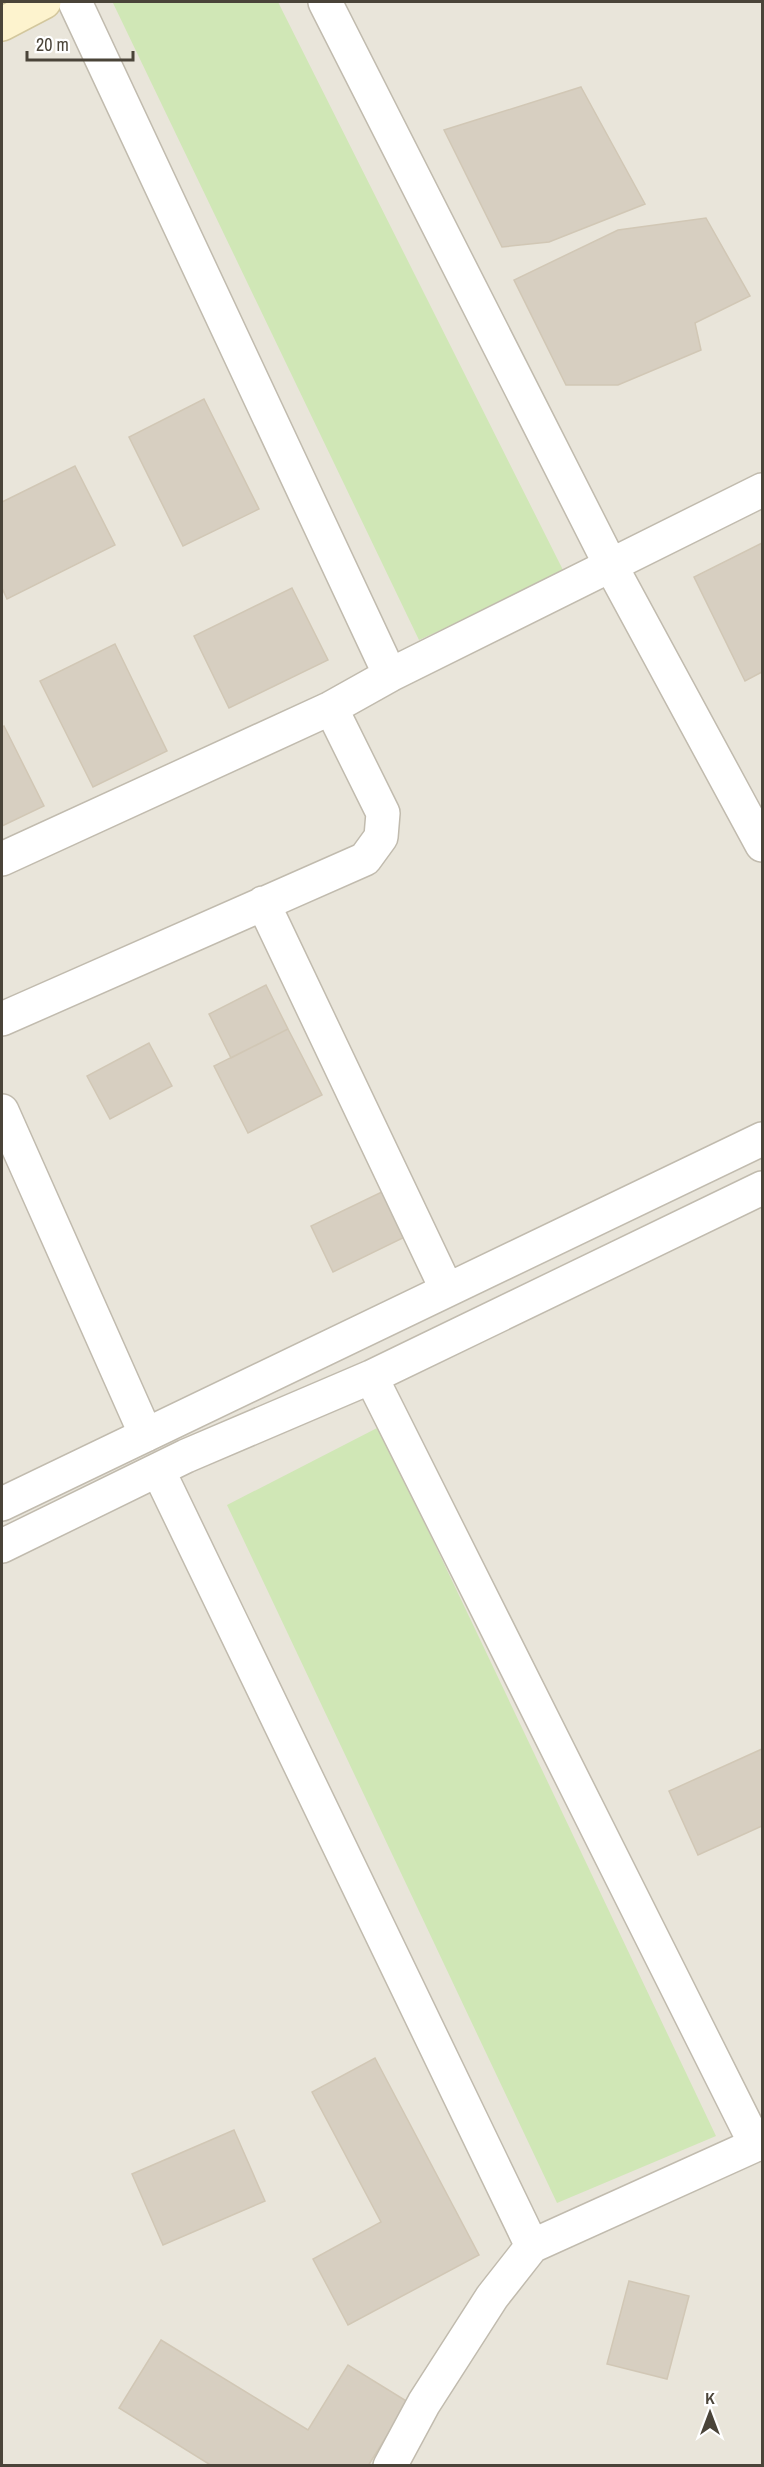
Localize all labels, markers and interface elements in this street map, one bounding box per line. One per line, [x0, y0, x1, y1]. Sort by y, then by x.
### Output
scale bar [27, 24, 134, 62]
text: 20 m [36, 32, 69, 57]
north arrow [680, 2383, 740, 2443]
text: K [705, 2387, 715, 2409]

